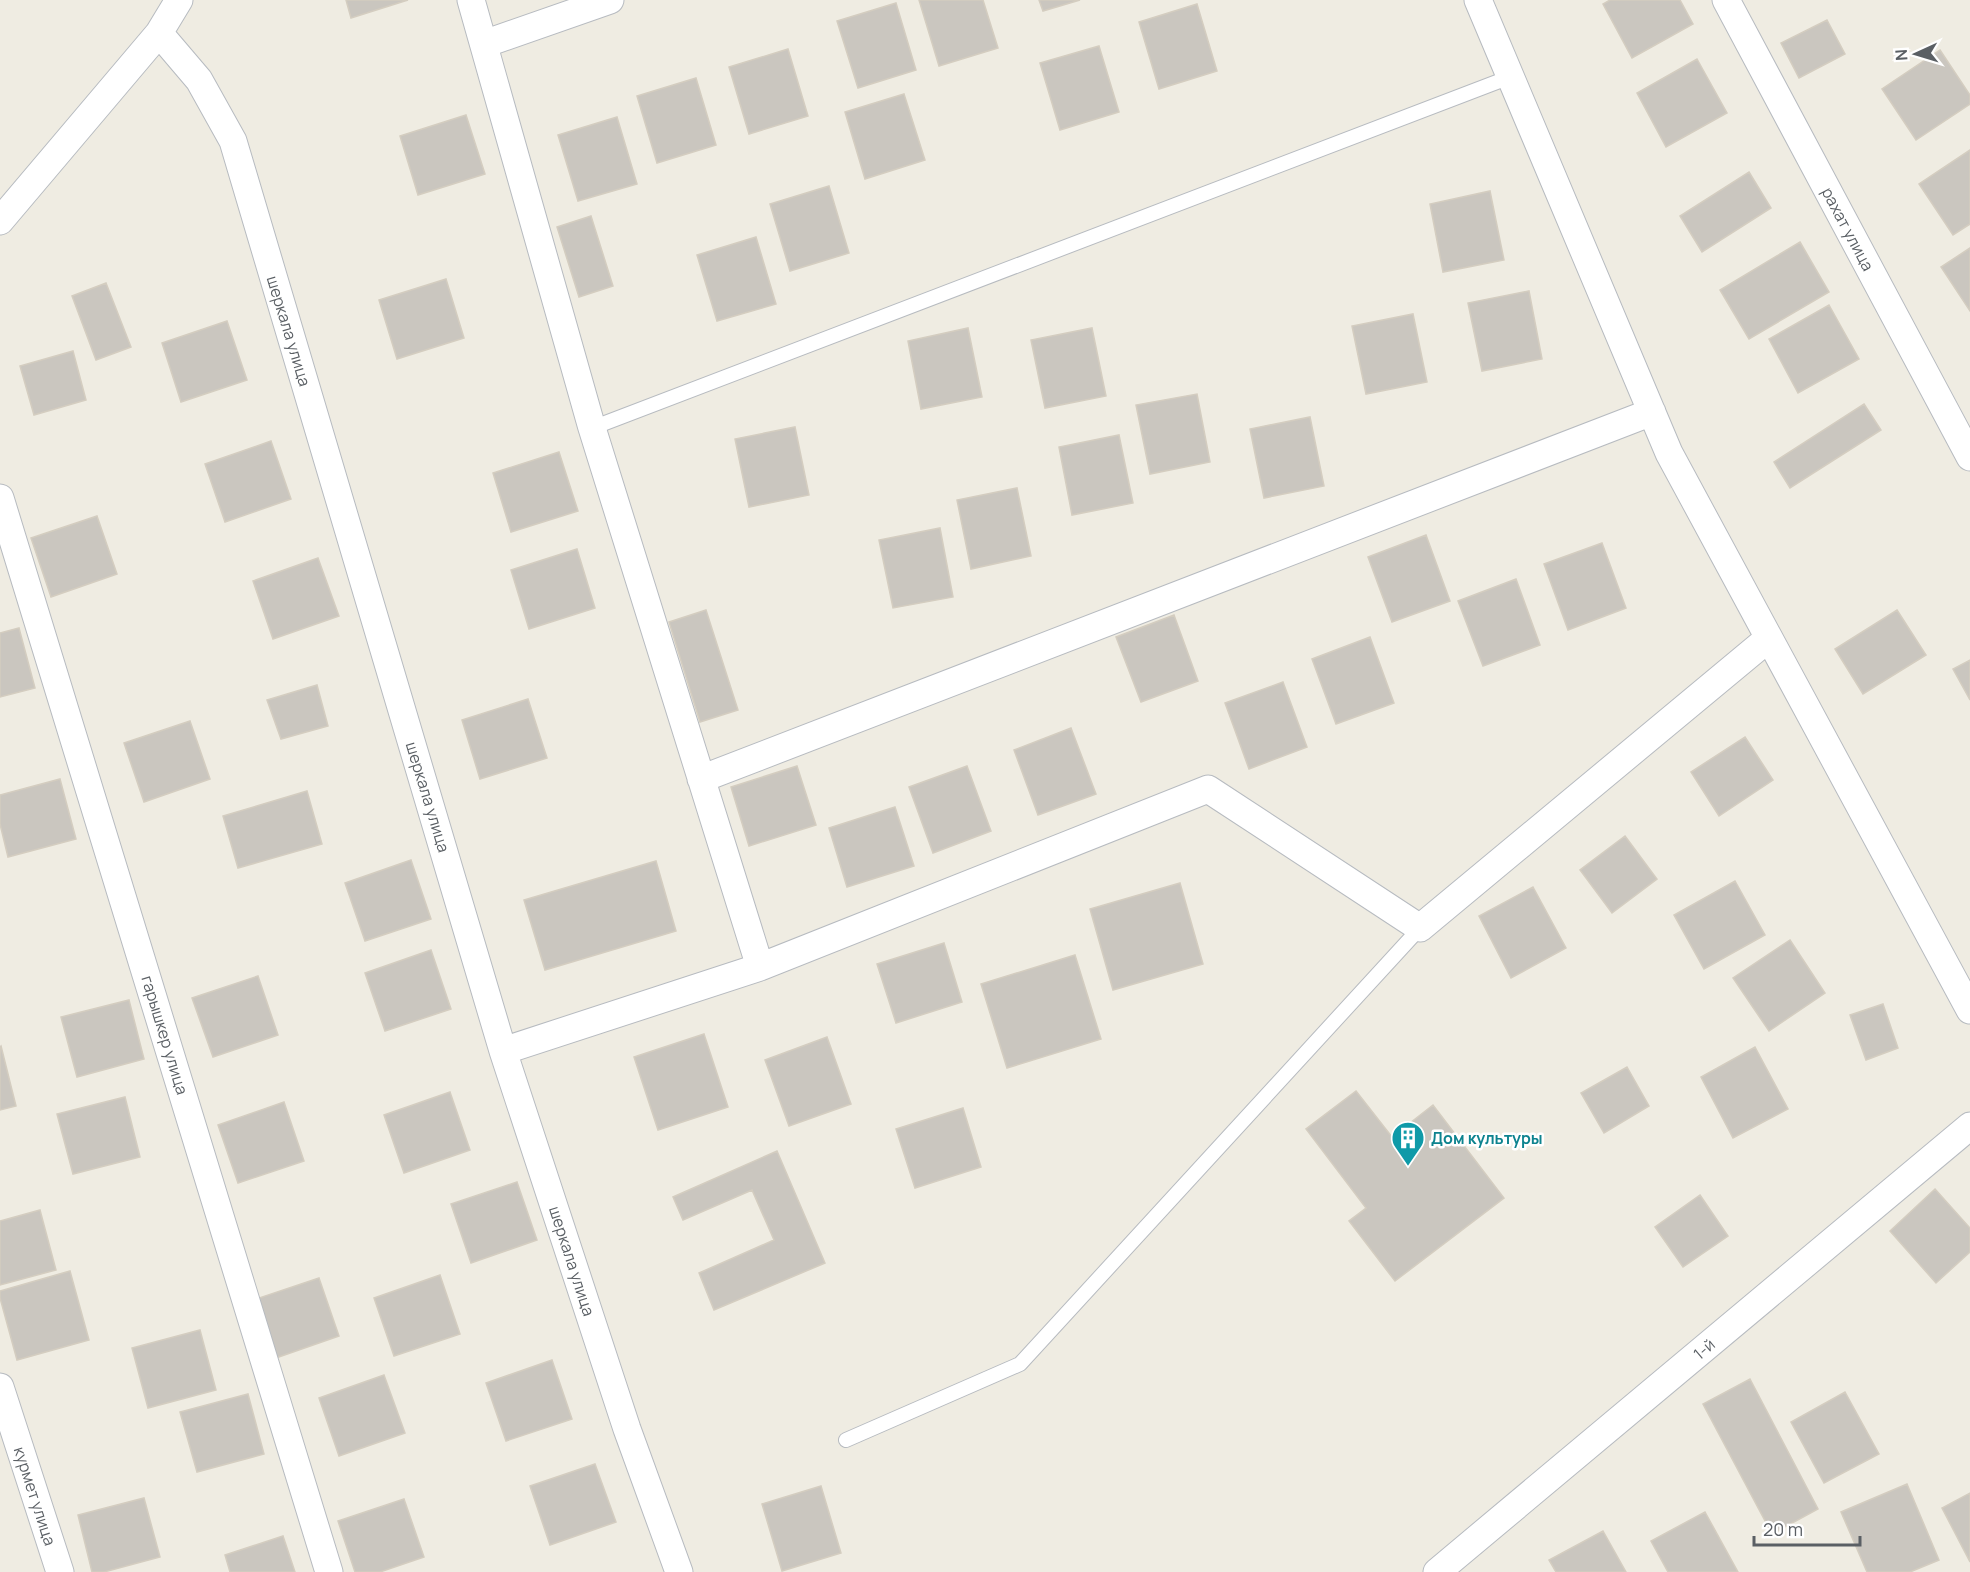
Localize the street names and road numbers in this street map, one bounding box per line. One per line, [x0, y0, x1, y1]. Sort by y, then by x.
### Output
street label: рахат улица [1817, 183, 1879, 275]
street label: шеркала улица [262, 273, 316, 389]
street label: шеркала улица [401, 739, 455, 855]
street label: гарышкер улица [136, 973, 194, 1097]
street label: шеркала улица [544, 1203, 600, 1319]
street label: 1-й [1688, 1333, 1720, 1365]
street label: курмет улица [9, 1444, 61, 1548]

